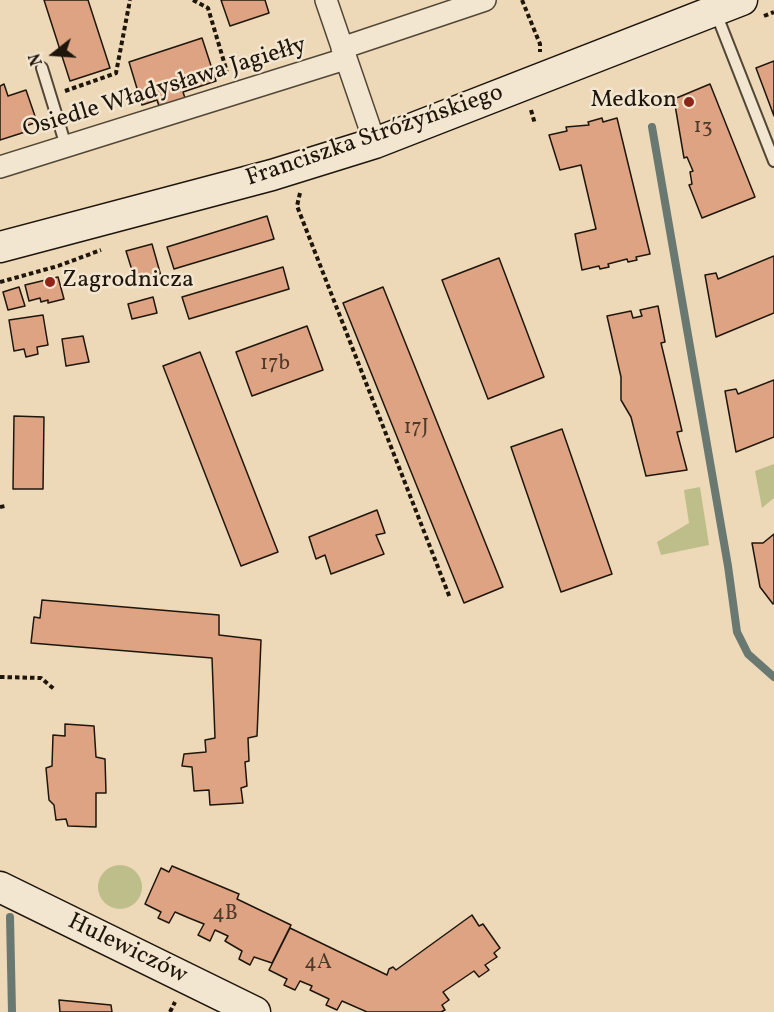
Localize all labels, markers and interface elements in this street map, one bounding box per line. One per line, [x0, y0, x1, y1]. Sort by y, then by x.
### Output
north arrow [24, 24, 84, 84]
street label: Osiedle Władysława Jagiełły [20, 32, 310, 146]
text: N [25, 50, 49, 68]
street label: Franciszka Stróżyńskiego [243, 79, 507, 195]
place label: Medkon [590, 88, 677, 116]
marker: Medkon [682, 95, 696, 109]
house number: 13 [694, 115, 712, 141]
place label: Zagrodnicza [62, 268, 194, 296]
marker: Zagrodnicza [43, 275, 57, 289]
house number: 17b [260, 352, 290, 378]
house number: 17J [403, 416, 429, 442]
house number: 4B [212, 902, 238, 928]
street label: Hulewiczów [62, 909, 192, 991]
house number: 4A [304, 951, 332, 977]

